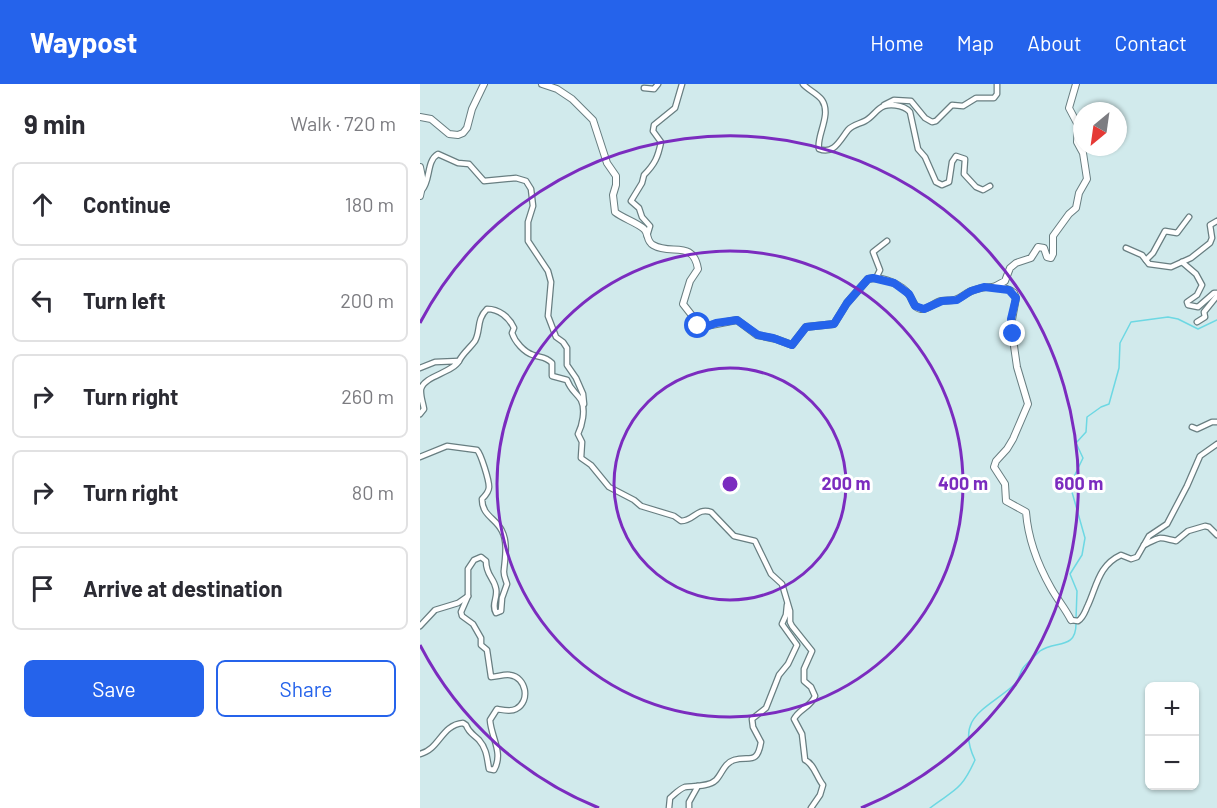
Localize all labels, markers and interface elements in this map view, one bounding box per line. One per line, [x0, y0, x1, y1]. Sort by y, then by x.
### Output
text: Waypost [30, 25, 137, 59]
text: Home [870, 30, 924, 55]
text: Map [957, 30, 994, 55]
text: About [1027, 30, 1082, 55]
text: Contact [1115, 30, 1187, 55]
north arrow [1073, 102, 1127, 156]
text: 9 min [24, 108, 86, 139]
text: Walk · 720 m [290, 111, 396, 135]
icon: ahead [26, 188, 59, 221]
text: Continue [83, 191, 171, 217]
text: 180 m [345, 192, 394, 216]
icon: left [26, 284, 59, 317]
text: Turn left [83, 287, 166, 313]
text: 200 m [340, 288, 394, 312]
route start [684, 312, 710, 338]
route end [999, 320, 1025, 346]
icon: right [26, 380, 59, 413]
text: Turn right [83, 383, 178, 409]
text: 260 m [341, 384, 394, 408]
text: 200 m [821, 472, 871, 494]
text: 400 m [938, 472, 988, 494]
text: 600 m [1055, 472, 1103, 494]
centre of rings [720, 474, 740, 494]
icon: right [26, 476, 59, 509]
text: Turn right [83, 479, 178, 505]
text: 80 m [352, 480, 394, 504]
icon: arrive [26, 572, 59, 605]
text: Arrive at destination [83, 575, 282, 601]
button: Save [24, 660, 204, 717]
button: Share [216, 660, 396, 717]
map controls [1145, 682, 1199, 790]
button: + [1145, 682, 1199, 736]
button: − [1145, 736, 1199, 790]

